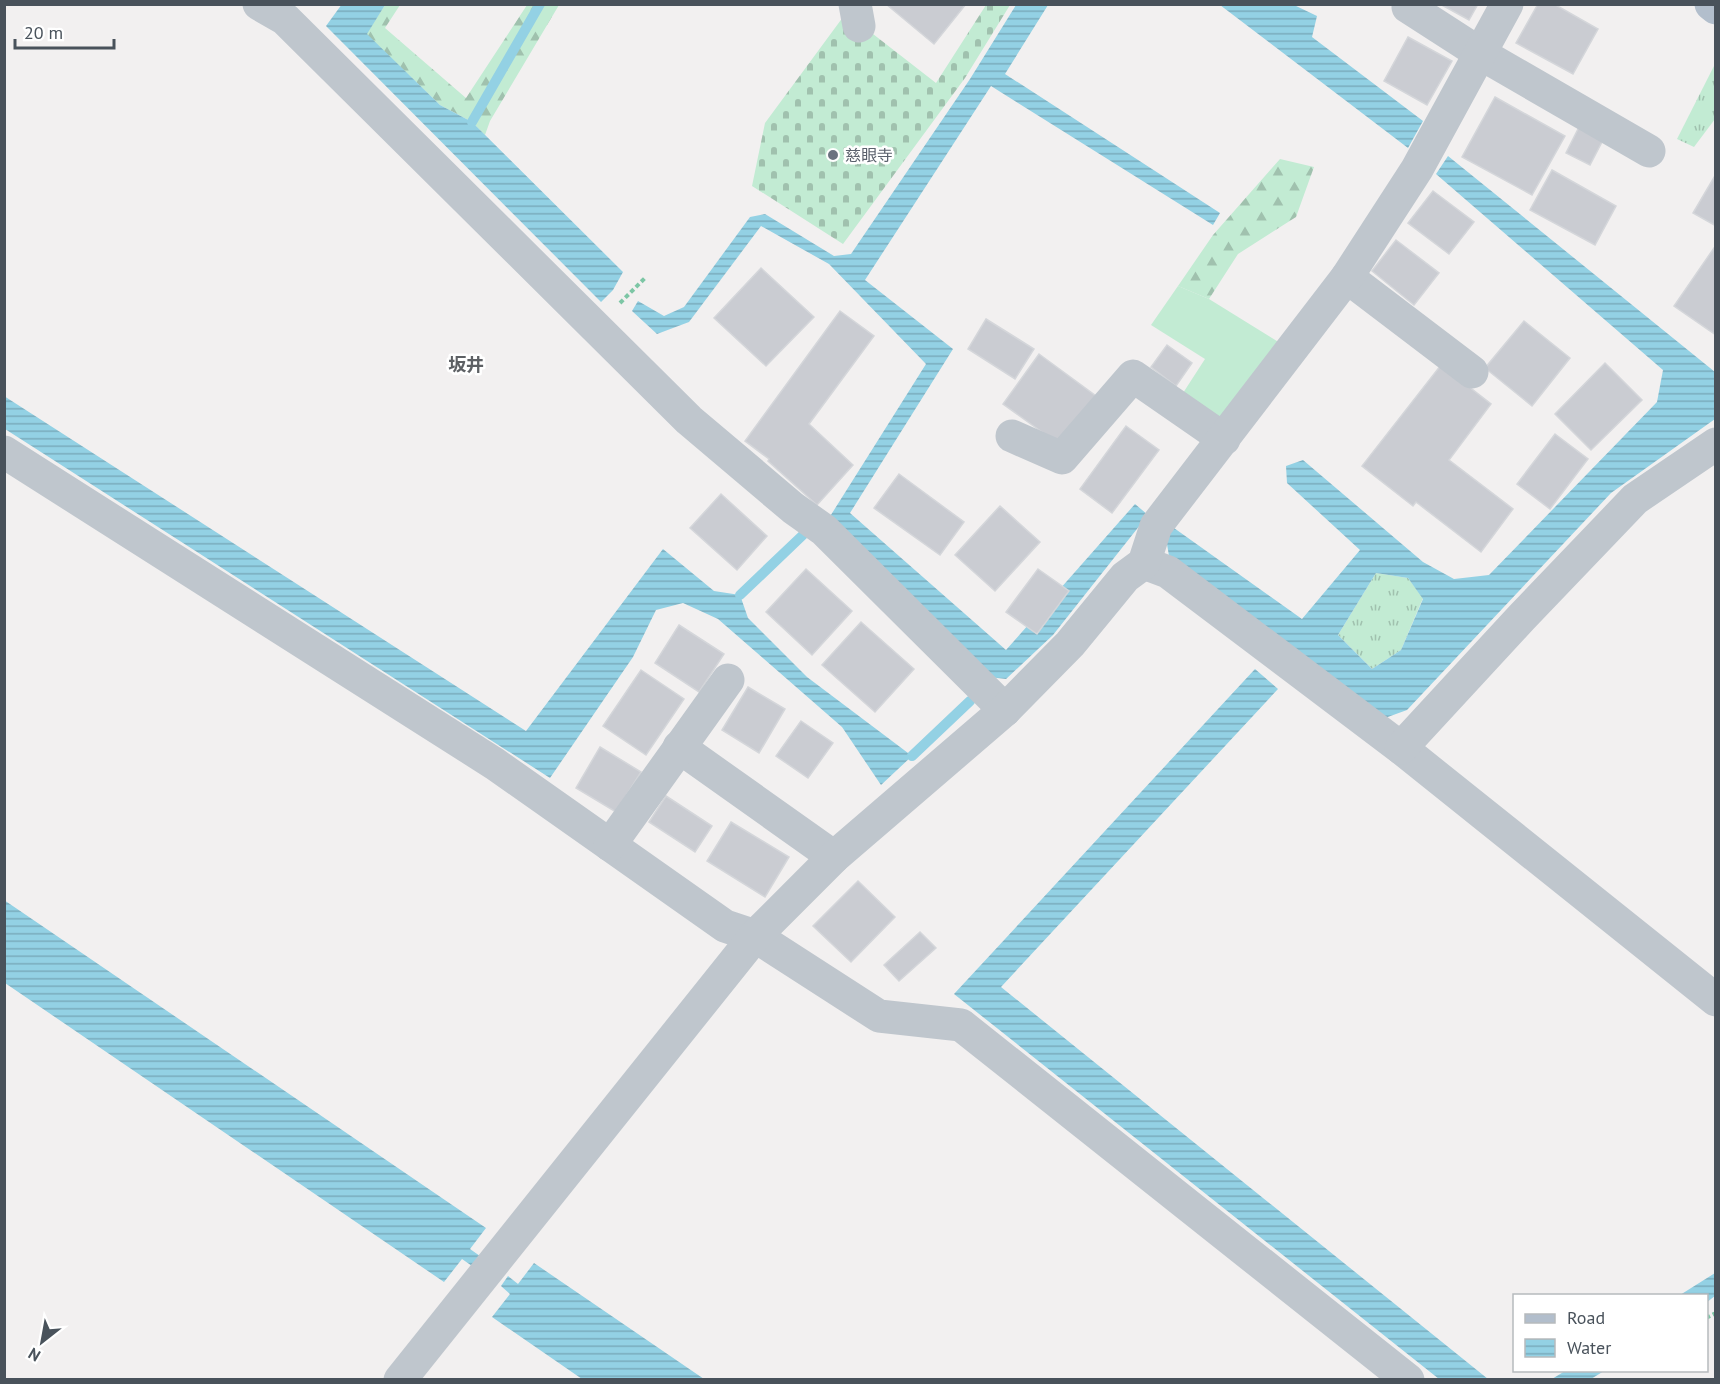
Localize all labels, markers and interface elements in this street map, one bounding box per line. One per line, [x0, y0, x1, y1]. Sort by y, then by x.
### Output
scale bar [15, 12, 114, 50]
text: 20 m [24, 21, 63, 44]
place label: 慈眼寺 [845, 145, 893, 165]
marker: 慈眼寺 [826, 148, 840, 162]
district label: 坂井 [448, 353, 484, 376]
legend [1513, 1294, 1708, 1372]
text: Road [1567, 1306, 1605, 1329]
north arrow [12, 1312, 72, 1372]
text: Water [1567, 1336, 1611, 1359]
text: N [25, 1344, 44, 1366]

